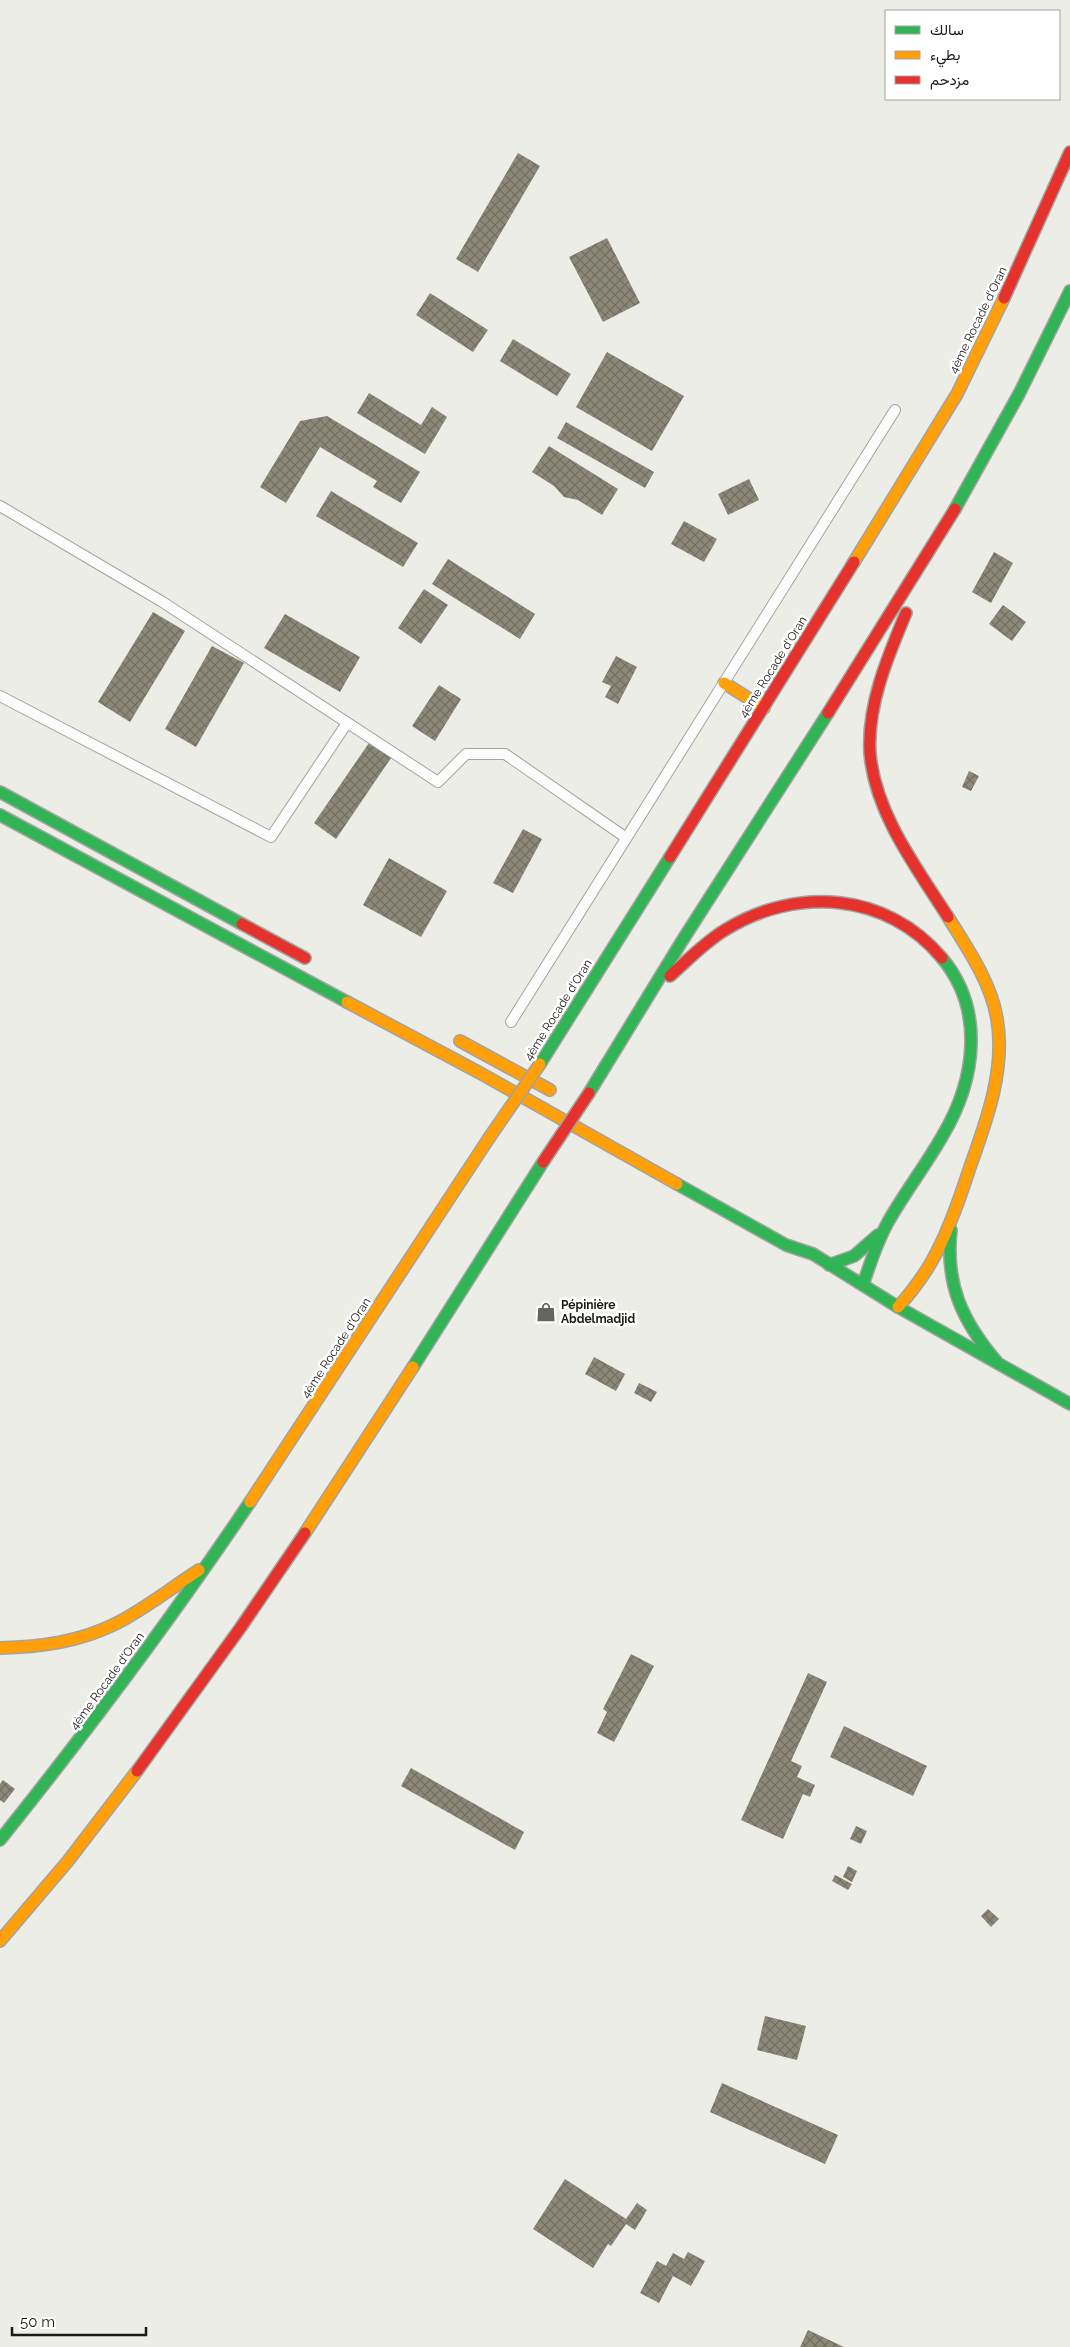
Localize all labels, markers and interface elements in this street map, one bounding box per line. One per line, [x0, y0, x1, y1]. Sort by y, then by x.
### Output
legend [885, 10, 1060, 100]
text: سالك [930, 21, 964, 39]
text: بطيء [930, 46, 960, 68]
text: مزدحم [930, 71, 969, 90]
street label: 4ème Rocade d'Oran [946, 264, 1010, 376]
street label: 4ème Rocade d'Oran [736, 614, 810, 720]
street label: 4ème Rocade d'Oran [521, 957, 595, 1063]
street label: 4ème Rocade d'Oran [298, 1295, 374, 1401]
place label: Pépinière Abdelmadjid [561, 1298, 635, 1326]
shop icon: Pépinière Abdelmadjid [535, 1301, 557, 1323]
street label: 4ème Rocade d'Oran [67, 1630, 147, 1732]
scale bar [12, 2304, 146, 2336]
text: 50 m [20, 2313, 55, 2331]

